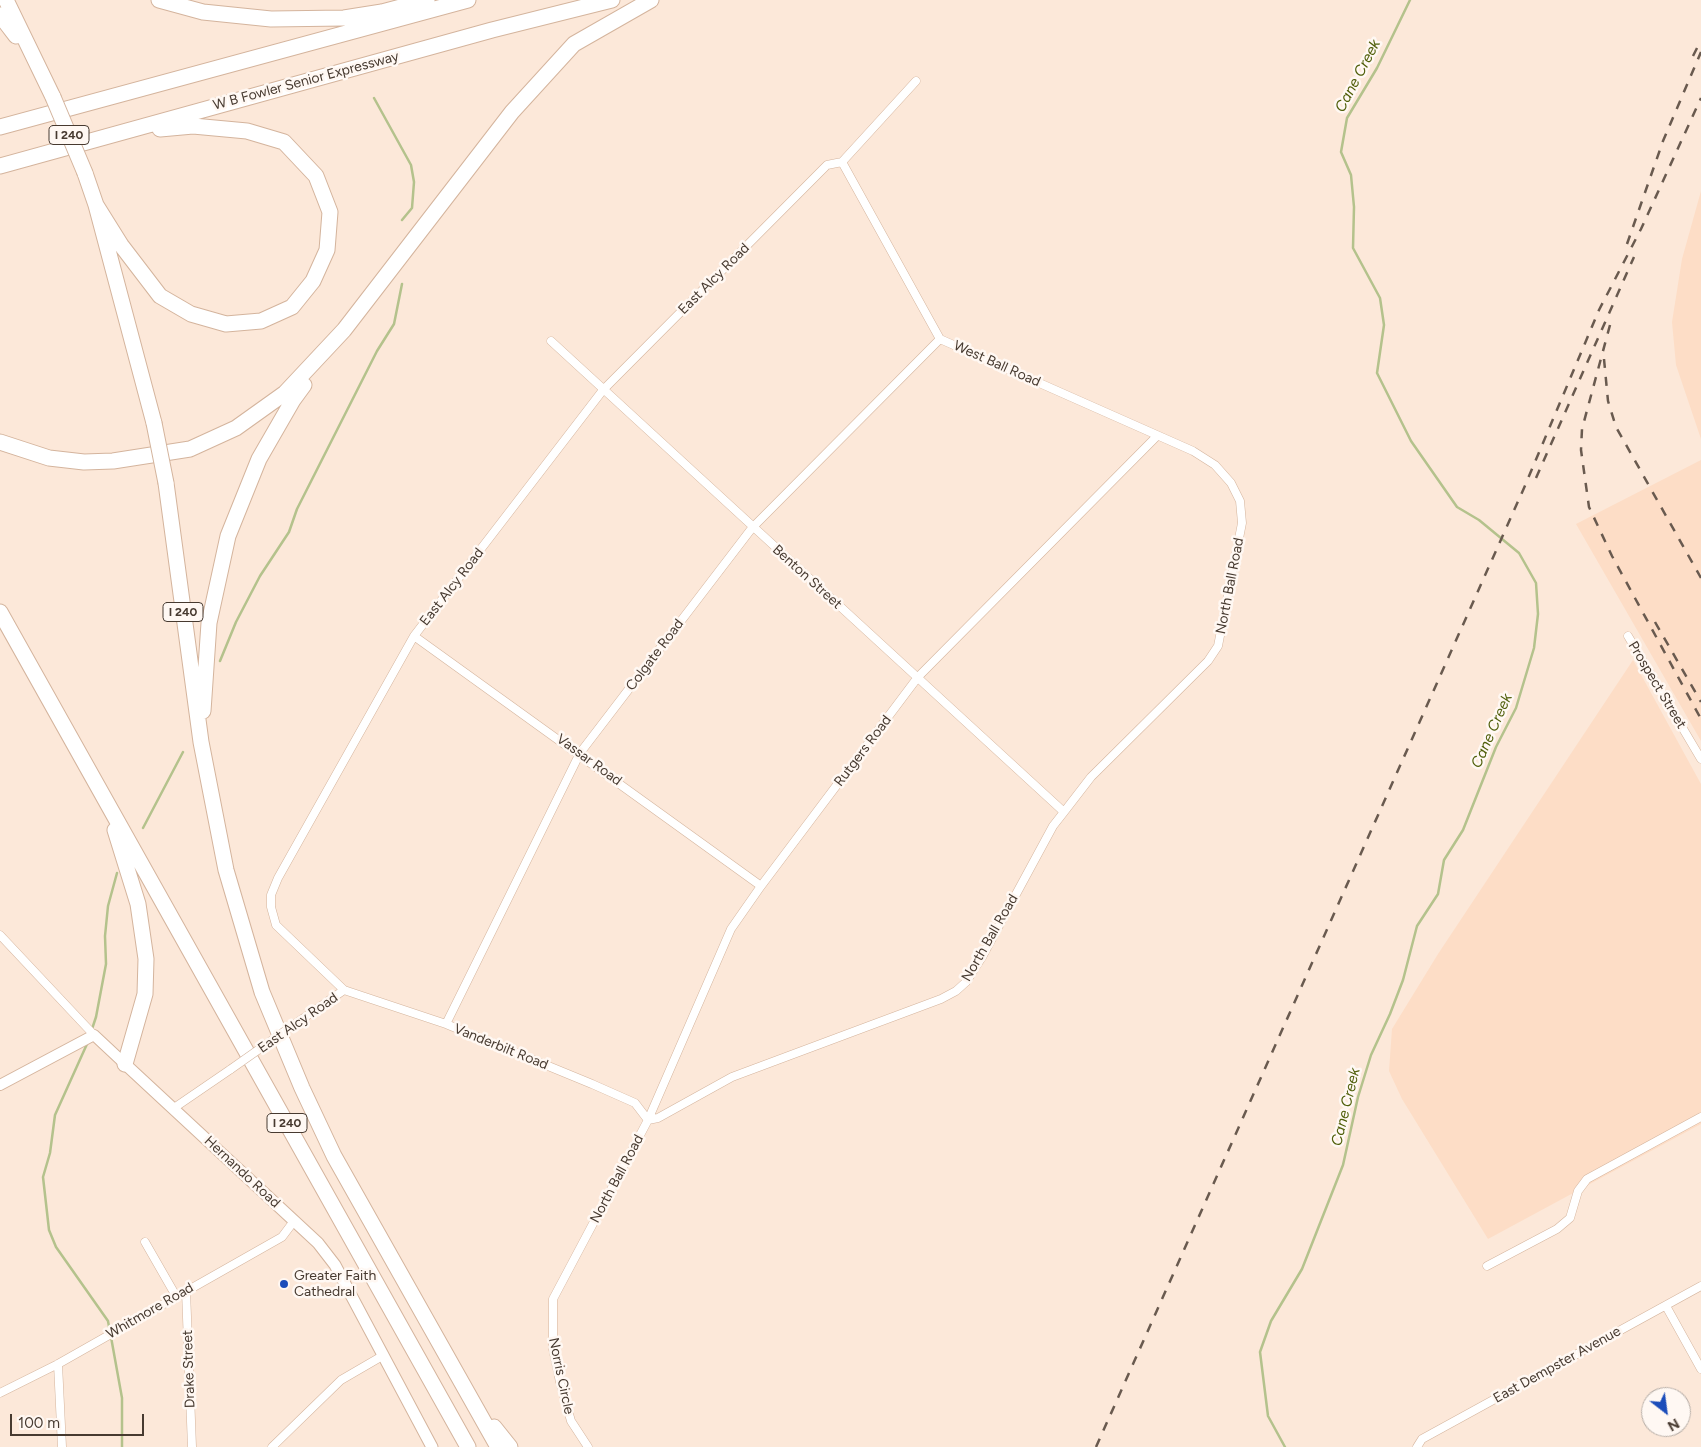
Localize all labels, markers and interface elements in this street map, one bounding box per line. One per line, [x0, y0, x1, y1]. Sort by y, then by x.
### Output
water label: Cane Creek [1331, 37, 1385, 115]
street label: W B Fowler Senior Expressway [211, 48, 401, 114]
road number: I 240 [49, 126, 89, 144]
street label: East Alcy Road [675, 240, 753, 318]
street label: West Ball Road [951, 337, 1043, 391]
street label: North Ball Road [1212, 536, 1248, 636]
street label: Benton Street [769, 541, 845, 613]
street label: East Alcy Road [417, 545, 487, 629]
road number: I 240 [163, 602, 203, 622]
street label: Colgate Road [623, 616, 687, 694]
street label: Prospect Street [1624, 638, 1690, 732]
water label: Cane Creek [1468, 691, 1516, 771]
street label: Rutgers Road [831, 712, 895, 790]
street label: Vassar Road [553, 731, 625, 789]
street label: North Ball Road [958, 891, 1022, 985]
street label: East Alcy Road [255, 989, 341, 1057]
street label: Vanderbilt Road [451, 1020, 551, 1074]
water label: Cane Creek [1328, 1066, 1364, 1148]
road number: I 240 [267, 1114, 307, 1132]
street label: North Ball Road [587, 1132, 647, 1226]
street label: Hernando Road [201, 1133, 283, 1211]
place label: Greater Faith Cathedral [294, 1268, 376, 1300]
marker: Greater Faith Cathedral [278, 1278, 290, 1290]
street label: Whitmore Road [103, 1279, 197, 1343]
street label: East Dempster Avenue [1490, 1323, 1624, 1407]
street label: Drake Street [179, 1330, 199, 1408]
street label: Norris Circle [545, 1336, 577, 1416]
north arrow [1641, 1387, 1691, 1437]
scale bar [12, 1404, 146, 1436]
text: 100 m [18, 1414, 60, 1432]
text: N [1664, 1414, 1682, 1435]

